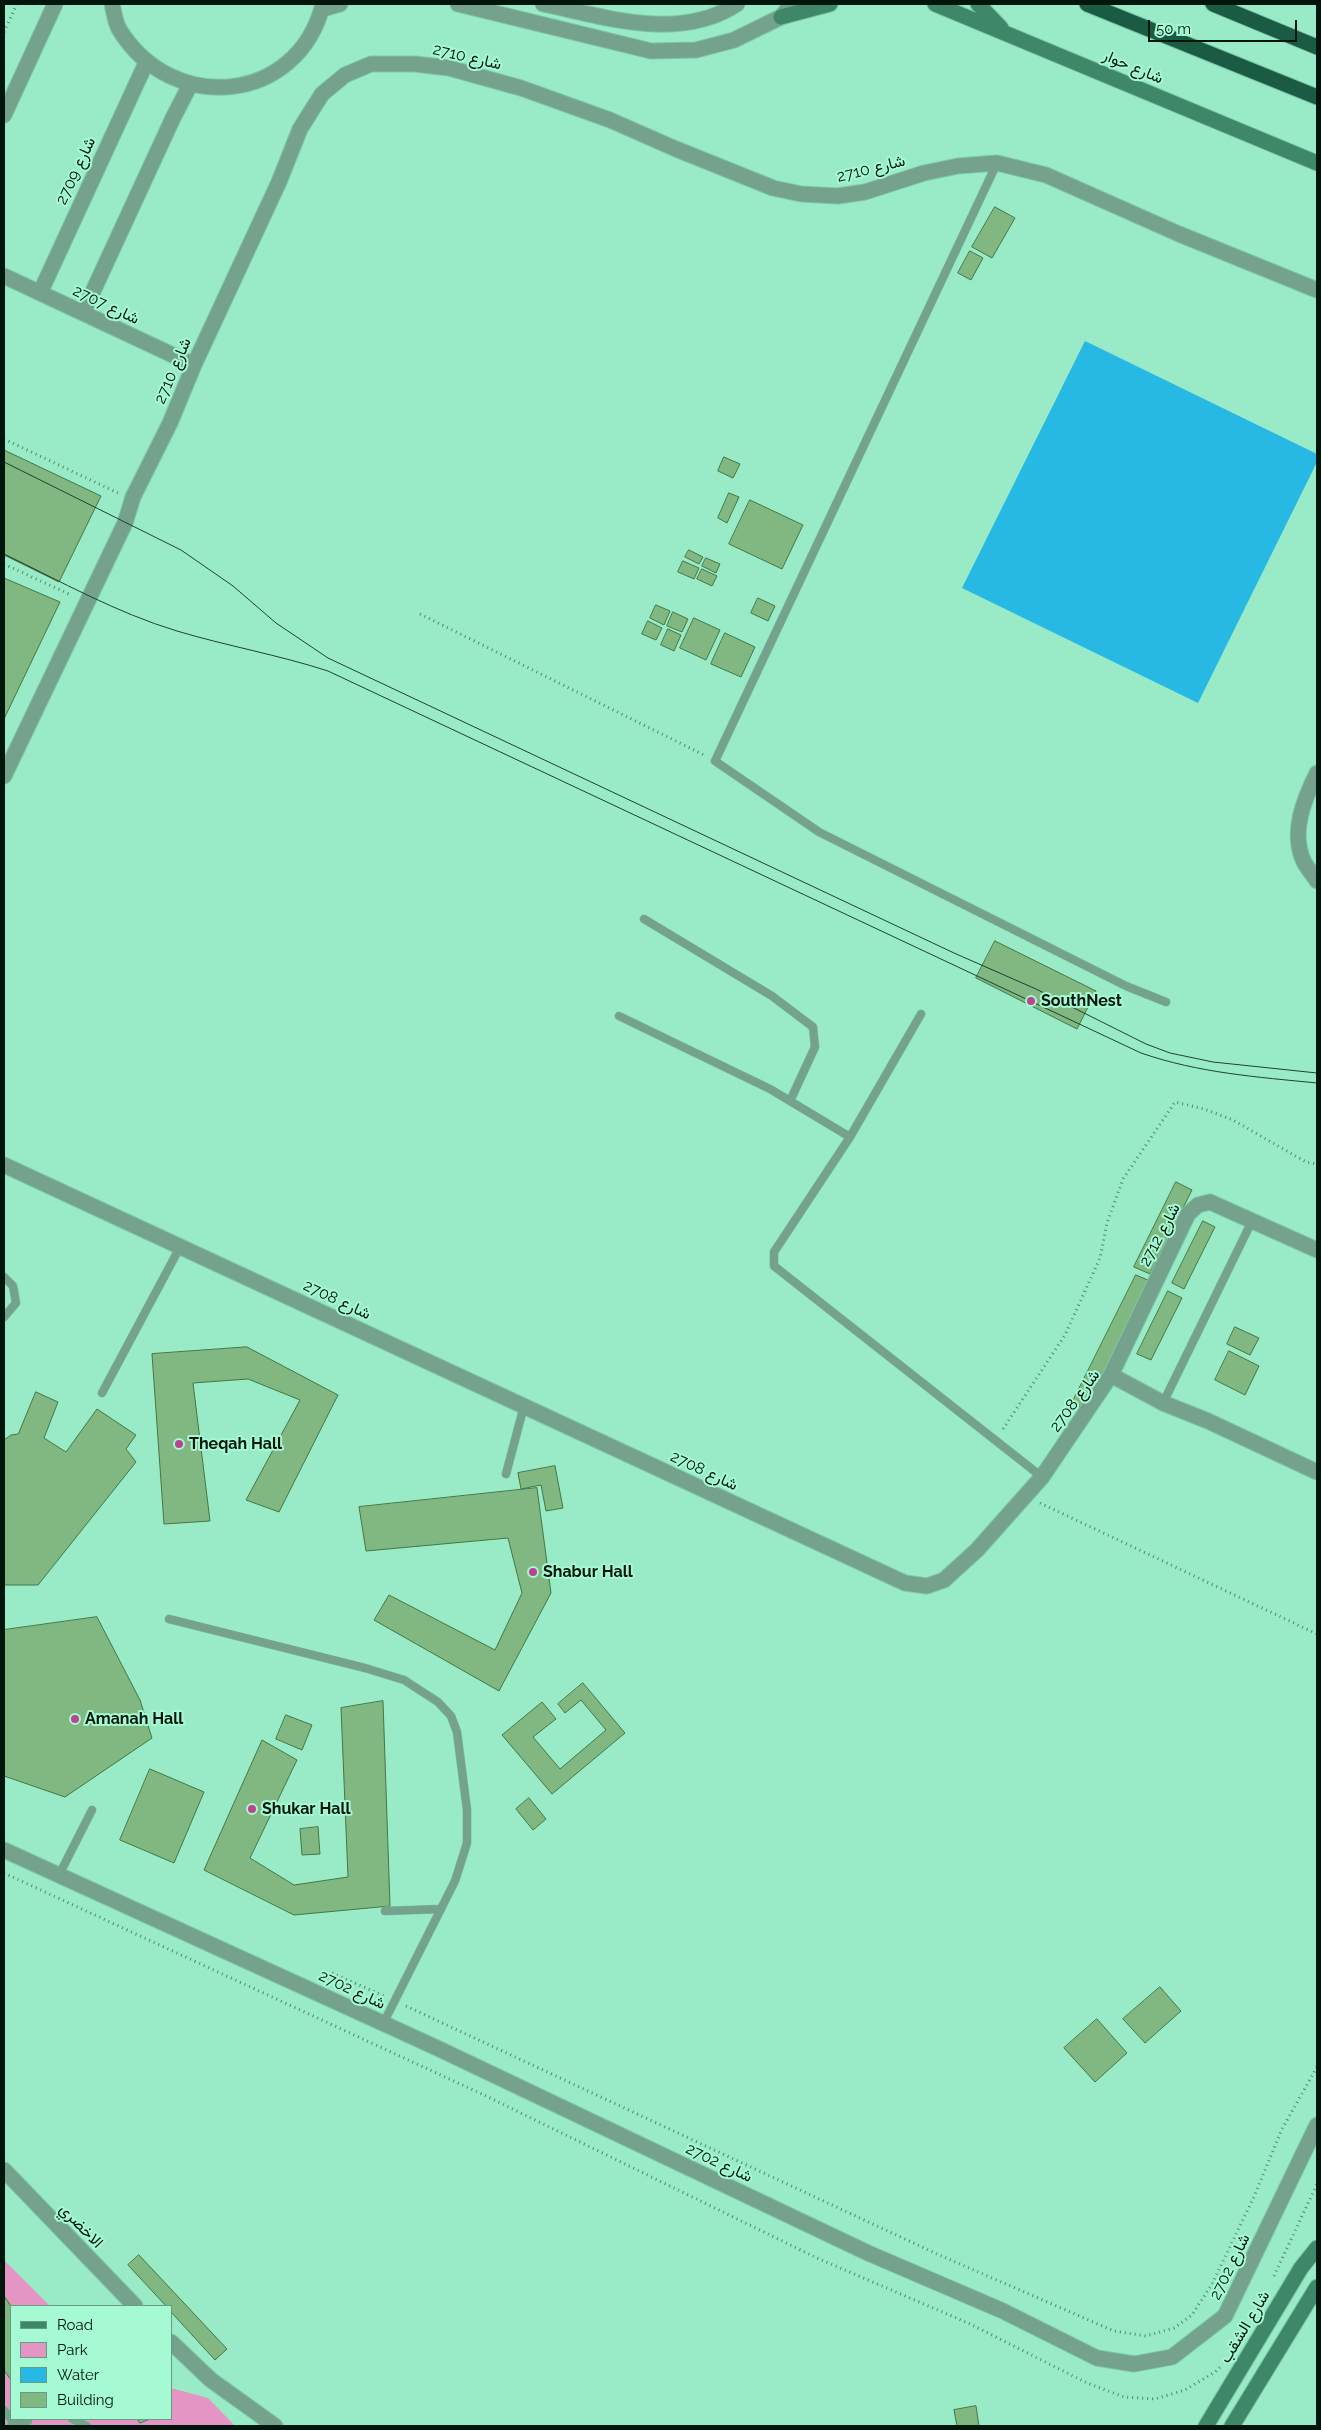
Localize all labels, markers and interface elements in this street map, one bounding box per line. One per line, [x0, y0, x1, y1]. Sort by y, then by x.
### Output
scale bar [1151, 10, 1300, 42]
text: 50 m [1156, 20, 1191, 38]
street label: شارع 2710 [431, 40, 503, 74]
street label: شارع حوار [1100, 46, 1166, 88]
street label: شارع 2709 [52, 134, 100, 208]
street label: شارع 2710 [835, 151, 907, 187]
street label: شارع 2707 [70, 281, 142, 329]
street label: شارع 2710 [151, 335, 195, 407]
place label: SouthNest [1041, 991, 1122, 1011]
marker: SouthNest [1025, 995, 1037, 1007]
street label: شارع 2712 [1135, 1200, 1185, 1270]
street label: شارع 2708 [300, 1276, 374, 1324]
street label: شارع 2708 [1046, 1366, 1104, 1436]
place label: Theqah Hall [189, 1434, 282, 1454]
marker: Theqah Hall [173, 1438, 185, 1450]
street label: شارع 2708 [667, 1447, 741, 1495]
place label: Shabur Hall [543, 1562, 633, 1582]
marker: Shabur Hall [527, 1566, 539, 1578]
place label: Amanah Hall [85, 1709, 183, 1729]
marker: Amanah Hall [69, 1713, 81, 1725]
place label: Shukar Hall [262, 1799, 351, 1819]
marker: Shukar Hall [246, 1803, 258, 1815]
street label: شارع 2702 [316, 1966, 388, 2014]
street label: شارع 2702 [683, 2139, 755, 2187]
street label: الاخضري [55, 2200, 107, 2252]
street label: شارع 2702 [1206, 2231, 1254, 2303]
street label: شارع الشقب [1216, 2287, 1274, 2367]
legend [10, 2305, 172, 2420]
text: Road [57, 2316, 93, 2334]
text: Park [57, 2341, 88, 2359]
text: Water [57, 2366, 99, 2384]
text: Building [57, 2391, 114, 2409]

